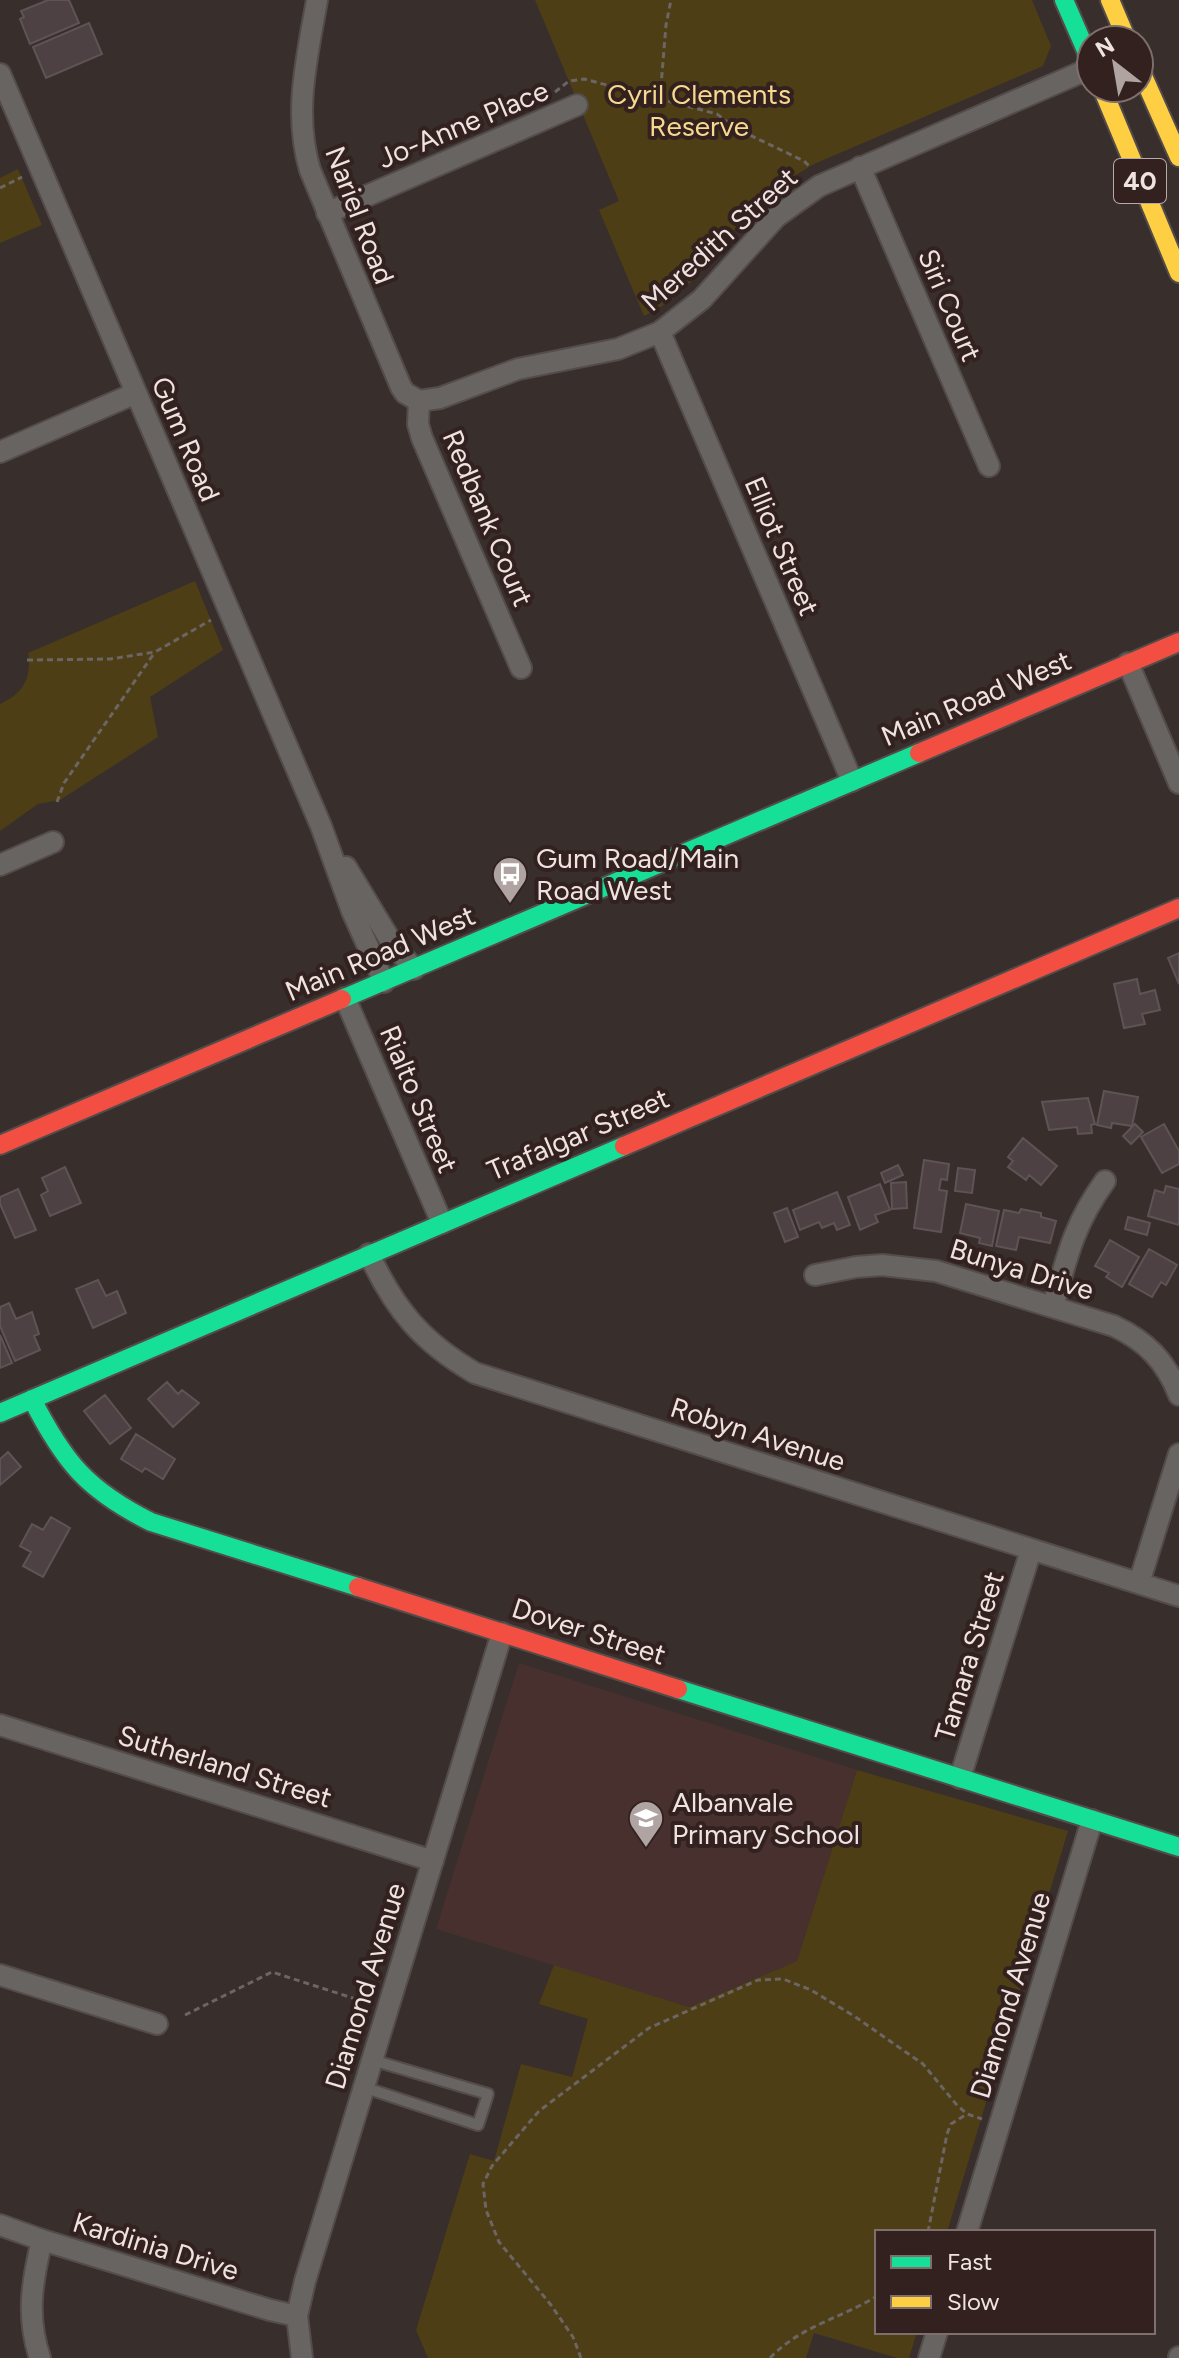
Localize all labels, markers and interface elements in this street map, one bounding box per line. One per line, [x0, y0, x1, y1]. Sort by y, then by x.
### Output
north arrow [1075, 24, 1155, 104]
text: N [1091, 31, 1119, 63]
street label: Jo-Anne Place [373, 73, 553, 175]
park label: Cyril Clements Reserve [607, 77, 791, 143]
street label: Nariel Road [318, 141, 402, 289]
road number: 40 [1114, 159, 1166, 203]
street label: Meredith Street [634, 160, 804, 318]
street label: Siri Court [911, 244, 989, 366]
street label: Gum Road [145, 372, 227, 506]
street label: Redbank Court [436, 425, 540, 611]
street label: Elliot Street [738, 471, 826, 621]
street label: Main Road West [876, 643, 1076, 753]
place label: Gum Road/Main Road West [536, 841, 739, 907]
bus stop icon: Gum Road/Main Road West [491, 855, 529, 905]
street label: Main Road West [280, 898, 480, 1008]
street label: Rialto Street [373, 1020, 465, 1178]
street label: Trafalgar Street [482, 1080, 674, 1188]
street label: Bunya Drive [946, 1231, 1098, 1307]
street label: Robyn Avenue [666, 1390, 850, 1478]
street label: Tamara Street [927, 1567, 1011, 1745]
street label: Dover Street [508, 1590, 670, 1672]
street label: Sutherland Street [114, 1717, 336, 1815]
place label: Albanvale Primary School [672, 1785, 860, 1851]
school or university icon: Albanvale Primary School [627, 1799, 665, 1849]
street label: Diamond Avenue [317, 1879, 413, 2093]
street label: Diamond Avenue [962, 1888, 1058, 2102]
street label: Kardinia Drive [69, 2205, 243, 2287]
legend [875, 2230, 1155, 2334]
text: Fast [947, 2247, 992, 2276]
text: Slow [947, 2287, 1000, 2316]

